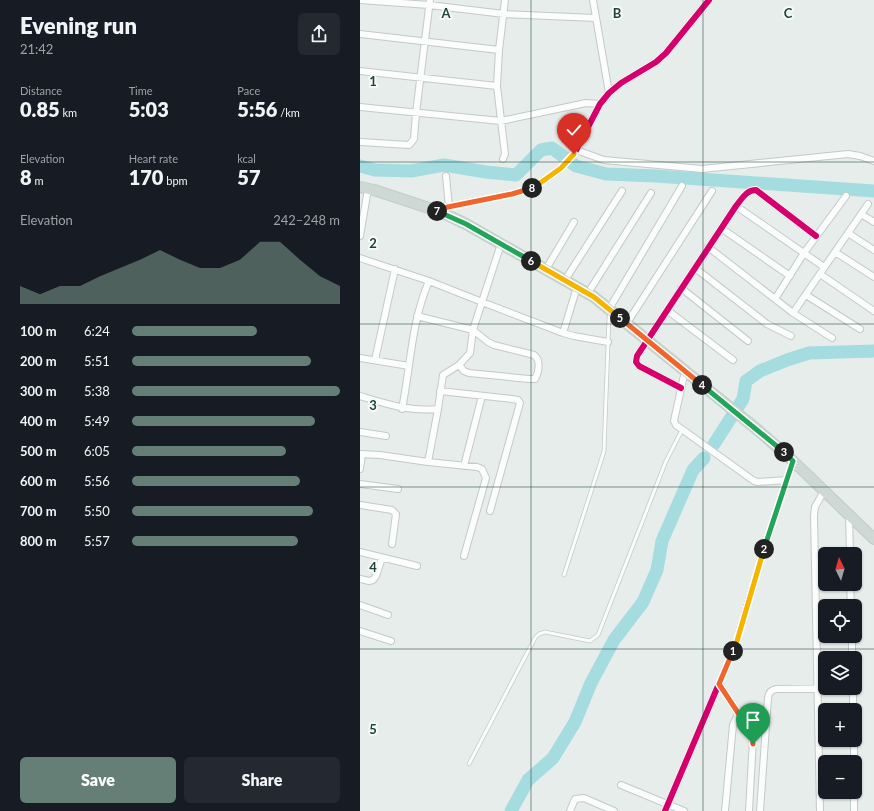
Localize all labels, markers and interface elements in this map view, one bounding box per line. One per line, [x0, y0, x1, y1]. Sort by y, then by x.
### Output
text: A [440, 5, 451, 21]
text: B [613, 5, 622, 21]
text: C [784, 5, 793, 21]
text: Evening run [20, 12, 137, 39]
button: share [298, 13, 340, 55]
text: 21:42 [20, 41, 53, 57]
text: 1 [369, 73, 377, 89]
text: Distance [20, 84, 62, 97]
text: Time [129, 84, 153, 97]
text: Pace [237, 84, 260, 97]
text: 0.85 [20, 97, 60, 121]
text: 5:03 [129, 97, 169, 121]
text: 5:56 [237, 97, 277, 121]
text: km [60, 106, 77, 119]
text: /km [277, 106, 300, 119]
pin [557, 113, 591, 154]
icon: check [563, 119, 585, 141]
text: Elevation [20, 152, 65, 165]
text: Heart rate [129, 152, 178, 165]
text: kcal [237, 152, 256, 165]
text: 8 [20, 165, 32, 189]
text: 170 [129, 165, 163, 189]
text: 57 [237, 165, 261, 189]
text: m [32, 174, 43, 187]
text: bpm [163, 174, 188, 187]
pin: 8 [522, 178, 542, 198]
text: 8 [529, 181, 535, 194]
pin: 7 [427, 201, 447, 221]
text: 7 [434, 204, 440, 217]
text: Elevation [20, 212, 73, 228]
text: 242–248 m [273, 212, 340, 228]
text: 2 [369, 235, 377, 251]
pin: 6 [521, 251, 541, 271]
text: 6 [528, 254, 534, 267]
pin: 5 [610, 308, 630, 328]
text: 5 [617, 311, 623, 324]
text: 100 m [20, 323, 57, 339]
text: 6:24 [84, 323, 110, 339]
text: 200 m [20, 353, 57, 369]
text: 5:51 [84, 353, 110, 369]
pin: 4 [692, 375, 712, 395]
text: 4 [699, 378, 705, 391]
text: 300 m [20, 383, 57, 399]
text: 5:38 [84, 383, 110, 399]
text: 3 [369, 397, 377, 413]
text: 400 m [20, 413, 57, 429]
text: 5:49 [84, 413, 110, 429]
pin: 3 [774, 442, 794, 462]
text: 500 m [20, 443, 57, 459]
text: 6:05 [84, 443, 110, 459]
text: 3 [781, 445, 787, 458]
text: 600 m [20, 473, 57, 489]
text: 5:56 [84, 473, 110, 489]
text: 700 m [20, 503, 57, 519]
text: 5:50 [84, 503, 110, 519]
text: 800 m [20, 533, 57, 549]
text: 5:57 [84, 533, 110, 549]
pin: 2 [754, 539, 774, 559]
text: 2 [761, 542, 767, 555]
north arrow [818, 547, 862, 591]
map controls [818, 547, 862, 799]
text: 4 [369, 559, 377, 575]
button: locate [818, 599, 862, 643]
pin: 1 [723, 641, 743, 661]
text: 1 [730, 644, 736, 657]
button: layers [818, 651, 862, 695]
pin [736, 703, 770, 744]
button: + [818, 703, 862, 747]
icon: arrive [742, 709, 764, 731]
text: 5 [369, 721, 377, 737]
button: − [818, 755, 862, 799]
button: Save [20, 757, 176, 803]
button: Share [184, 757, 340, 803]

